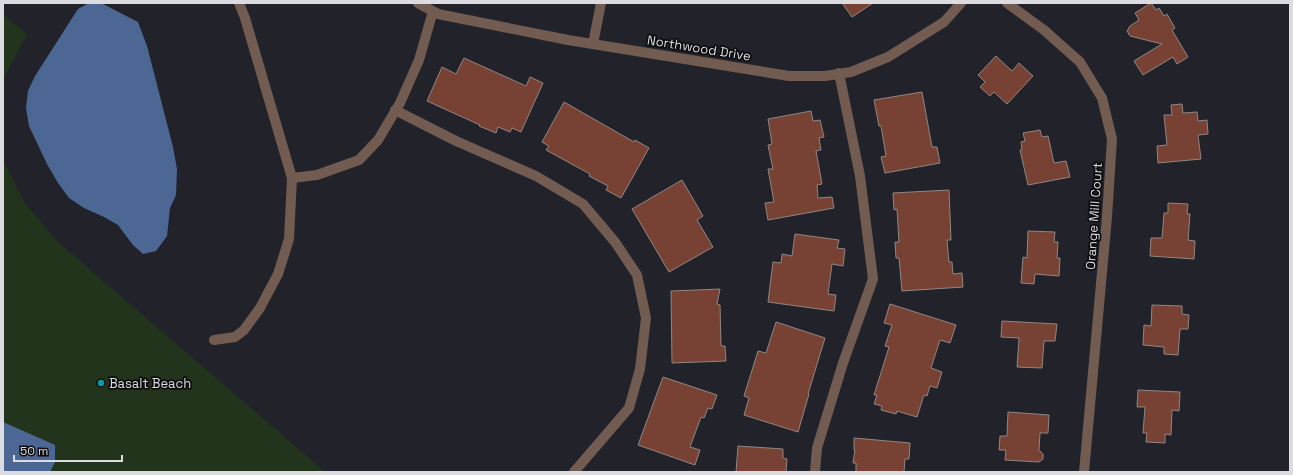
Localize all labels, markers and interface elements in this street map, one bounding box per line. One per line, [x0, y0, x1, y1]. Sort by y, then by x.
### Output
street label: Northwood Drive [646, 31, 752, 65]
street label: Orange Mill Court [1082, 162, 1106, 270]
place label: Basalt Beach [109, 375, 191, 392]
marker: Basalt Beach [96, 378, 106, 388]
scale bar [14, 437, 122, 463]
text: 50 m [20, 443, 48, 459]

